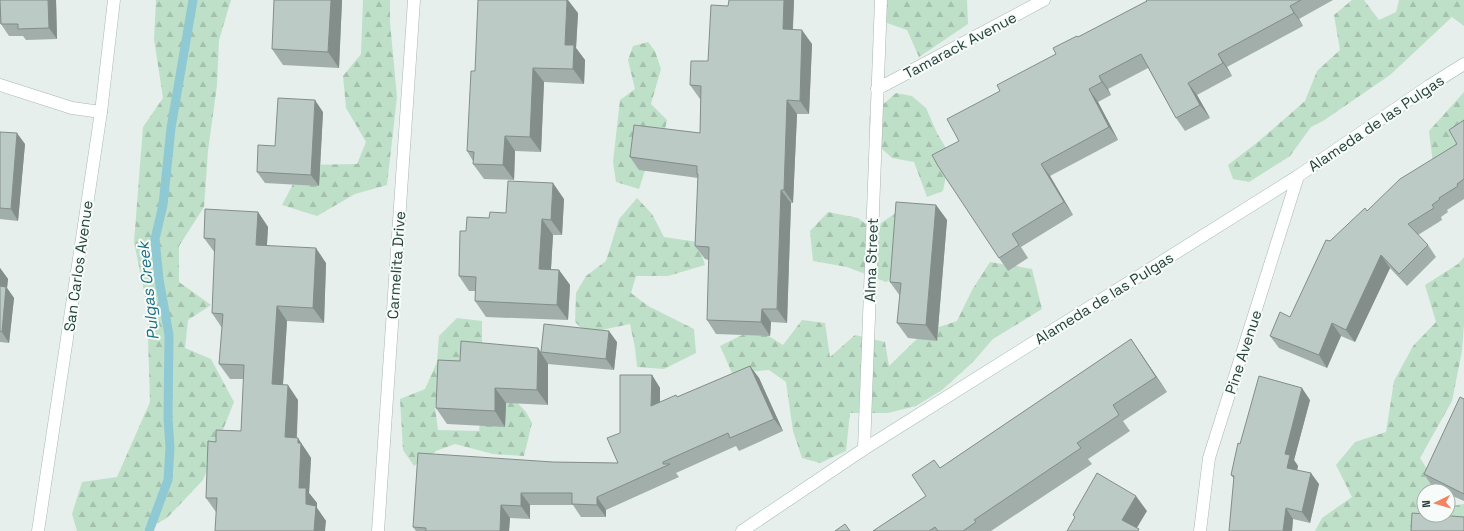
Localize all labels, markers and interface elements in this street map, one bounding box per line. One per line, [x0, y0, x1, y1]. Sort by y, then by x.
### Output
street label: Tamarack Avenue [900, 7, 1020, 83]
street label: Alameda de las Pulgas [1304, 70, 1448, 176]
street label: San Carlos Avenue [59, 199, 97, 333]
street label: Carmelita Drive [383, 210, 409, 320]
street label: Alma Street [860, 217, 882, 302]
water label: Pulgas Creek [132, 238, 164, 341]
street label: Alameda de las Pulgas [1031, 247, 1177, 348]
street label: Pine Avenue [1220, 307, 1266, 396]
north arrow [1416, 483, 1456, 523]
text: N [1419, 500, 1433, 508]

